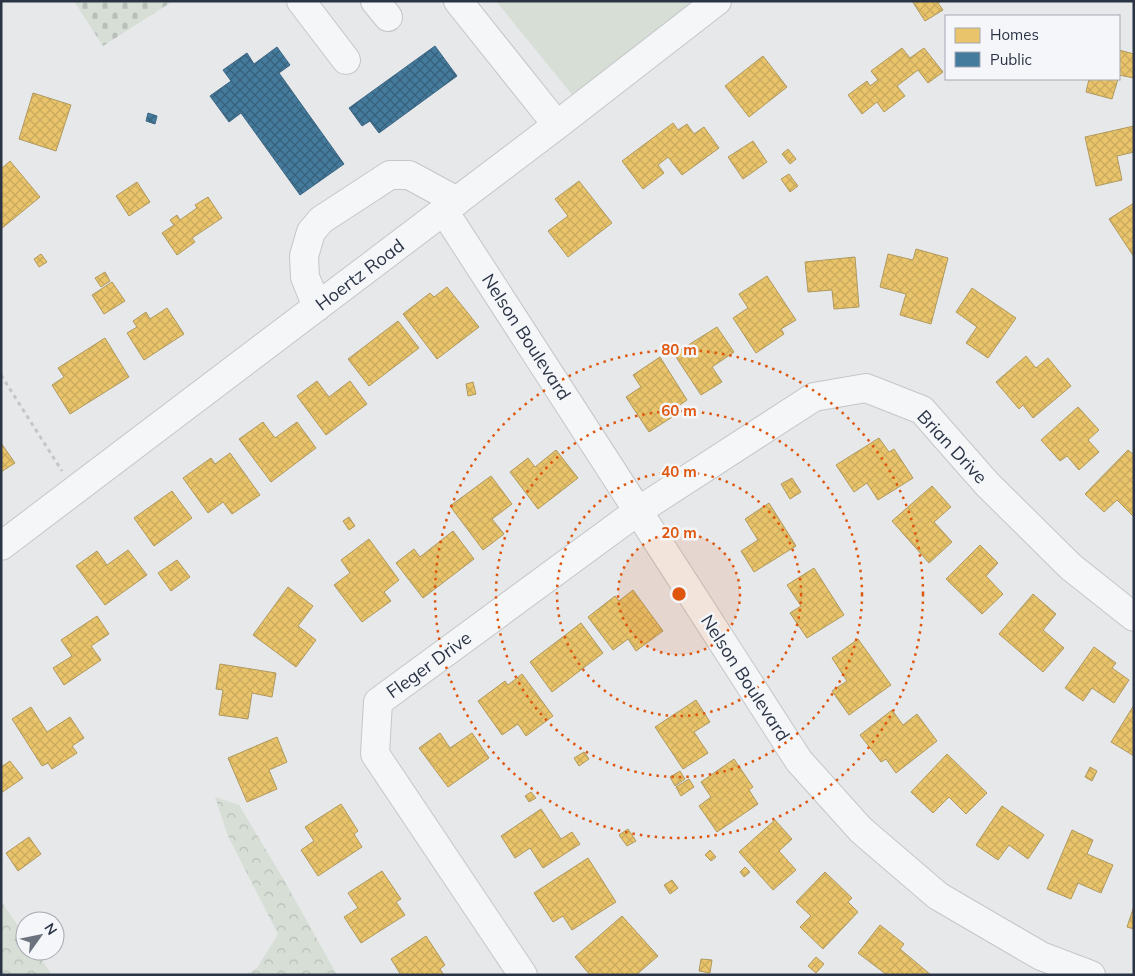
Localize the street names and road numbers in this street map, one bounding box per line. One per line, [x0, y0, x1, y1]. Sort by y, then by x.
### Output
street label: Hoertz Road [311, 234, 409, 315]
street label: Nelson Boulevard [477, 269, 576, 404]
street label: Brian Drive [912, 405, 992, 488]
street label: Nelson Boulevard [696, 610, 795, 745]
street label: Fleger Drive [382, 626, 476, 703]

